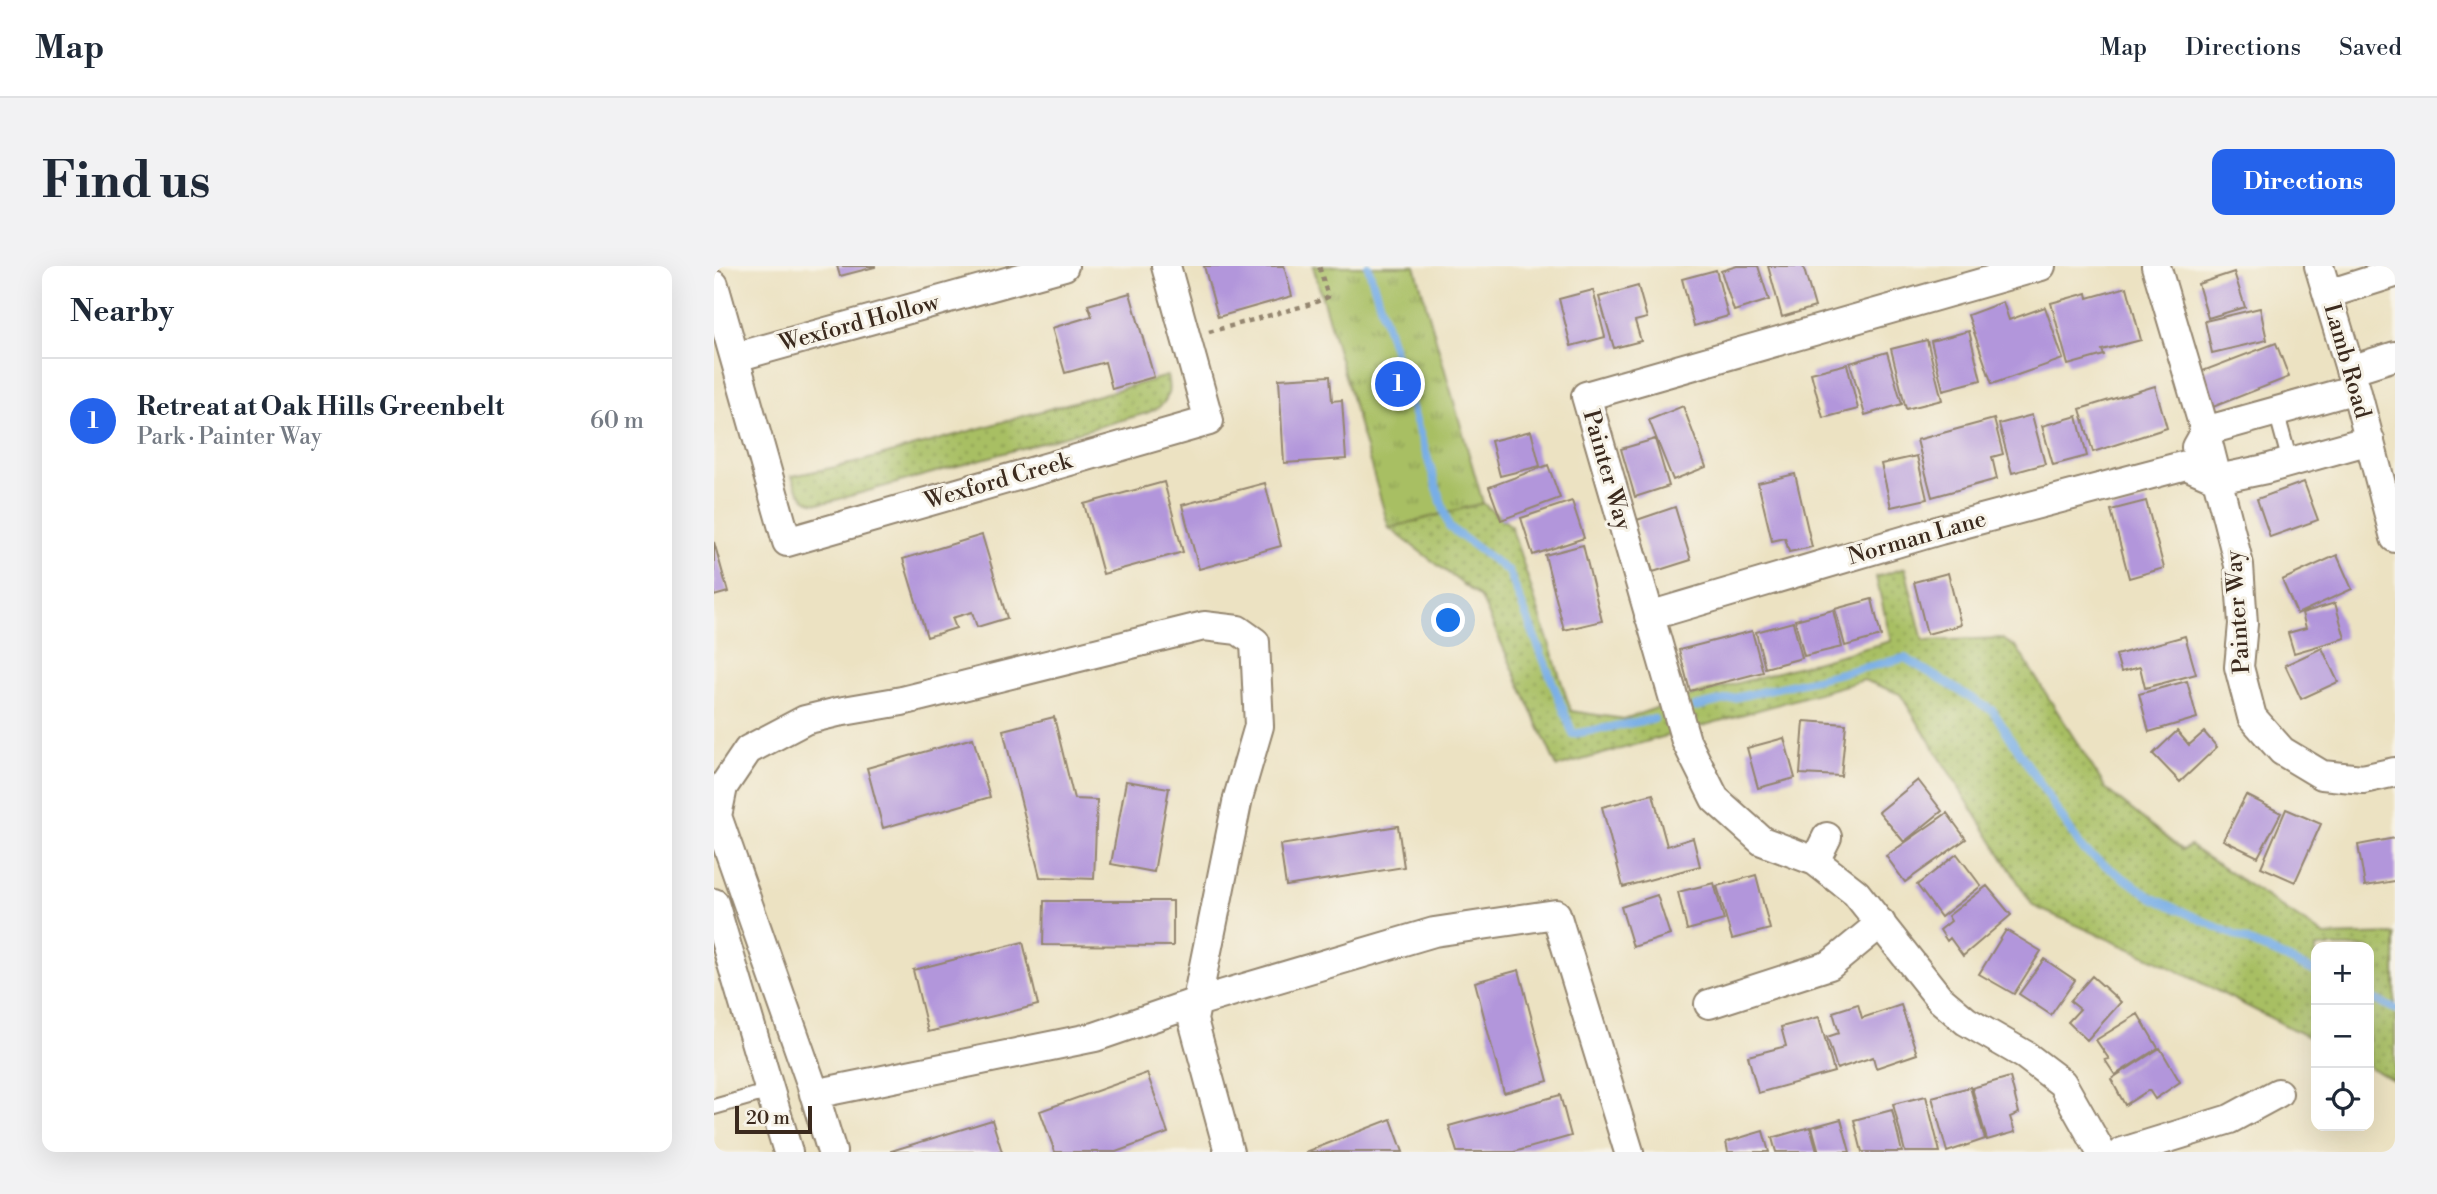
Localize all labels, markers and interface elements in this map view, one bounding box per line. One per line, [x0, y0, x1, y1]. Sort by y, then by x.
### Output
text: Map [35, 28, 104, 69]
text: Map [2100, 33, 2147, 63]
text: Directions [2185, 33, 2301, 63]
text: Saved [2339, 33, 2402, 63]
button: Directions [2212, 149, 2395, 215]
text: Find us [42, 152, 211, 213]
street label: Wexford Hollow [775, 288, 943, 358]
text: Nearby [70, 293, 174, 331]
street label: Lamb Road [2317, 300, 2377, 422]
pin: 1 [1375, 358, 1421, 410]
text: Retreat at Oak Hills Greenbelt [137, 391, 504, 423]
text: 1 [87, 407, 99, 435]
text: 60 m [590, 407, 644, 435]
street label: Painter Way [1576, 407, 1638, 534]
text: Park · Painter Way [137, 423, 322, 451]
street label: Wexford Creek [920, 446, 1076, 516]
street label: Norman Lane [1845, 505, 1989, 571]
street label: Painter Way [2220, 548, 2256, 675]
your location [1431, 603, 1465, 637]
map controls [2311, 942, 2374, 1131]
button: + [2311, 942, 2374, 1005]
button: − [2311, 1005, 2374, 1068]
button: locate [2311, 1068, 2374, 1131]
scale bar [735, 1103, 812, 1135]
text: 20 m [746, 1106, 790, 1130]

